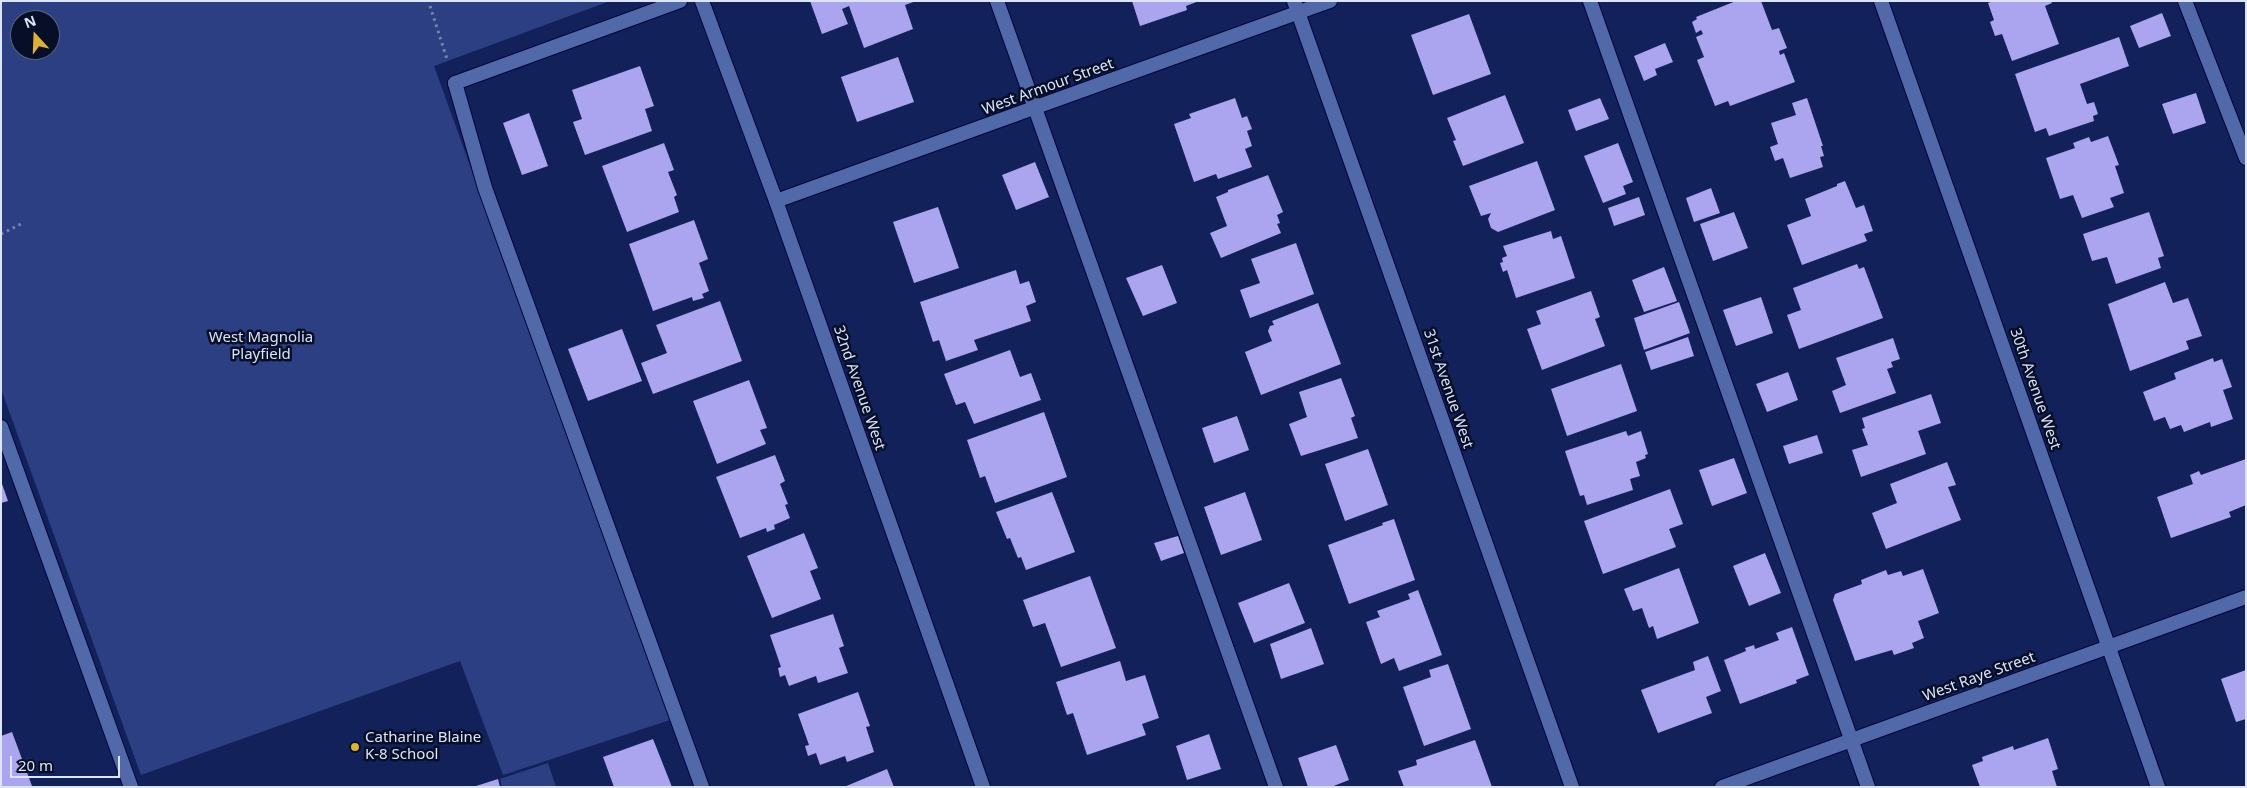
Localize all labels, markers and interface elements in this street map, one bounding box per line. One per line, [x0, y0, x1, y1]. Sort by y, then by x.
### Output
north arrow [10, 10, 60, 60]
text: N [21, 11, 39, 32]
street label: West Armour Street [980, 55, 1116, 119]
street label: 32nd Avenue West [829, 323, 889, 453]
street label: 30th Avenue West [2006, 326, 2064, 452]
street label: 31st Avenue West [1419, 327, 1477, 451]
park label: West Magnolia Playfield [209, 329, 313, 364]
street label: West Raye Street [1920, 648, 2038, 706]
place label: Catharine Blaine K-8 School [365, 729, 481, 764]
marker: Catharine Blaine K-8 School [349, 741, 361, 753]
scale bar [12, 746, 122, 778]
text: 20 m [18, 755, 53, 775]

